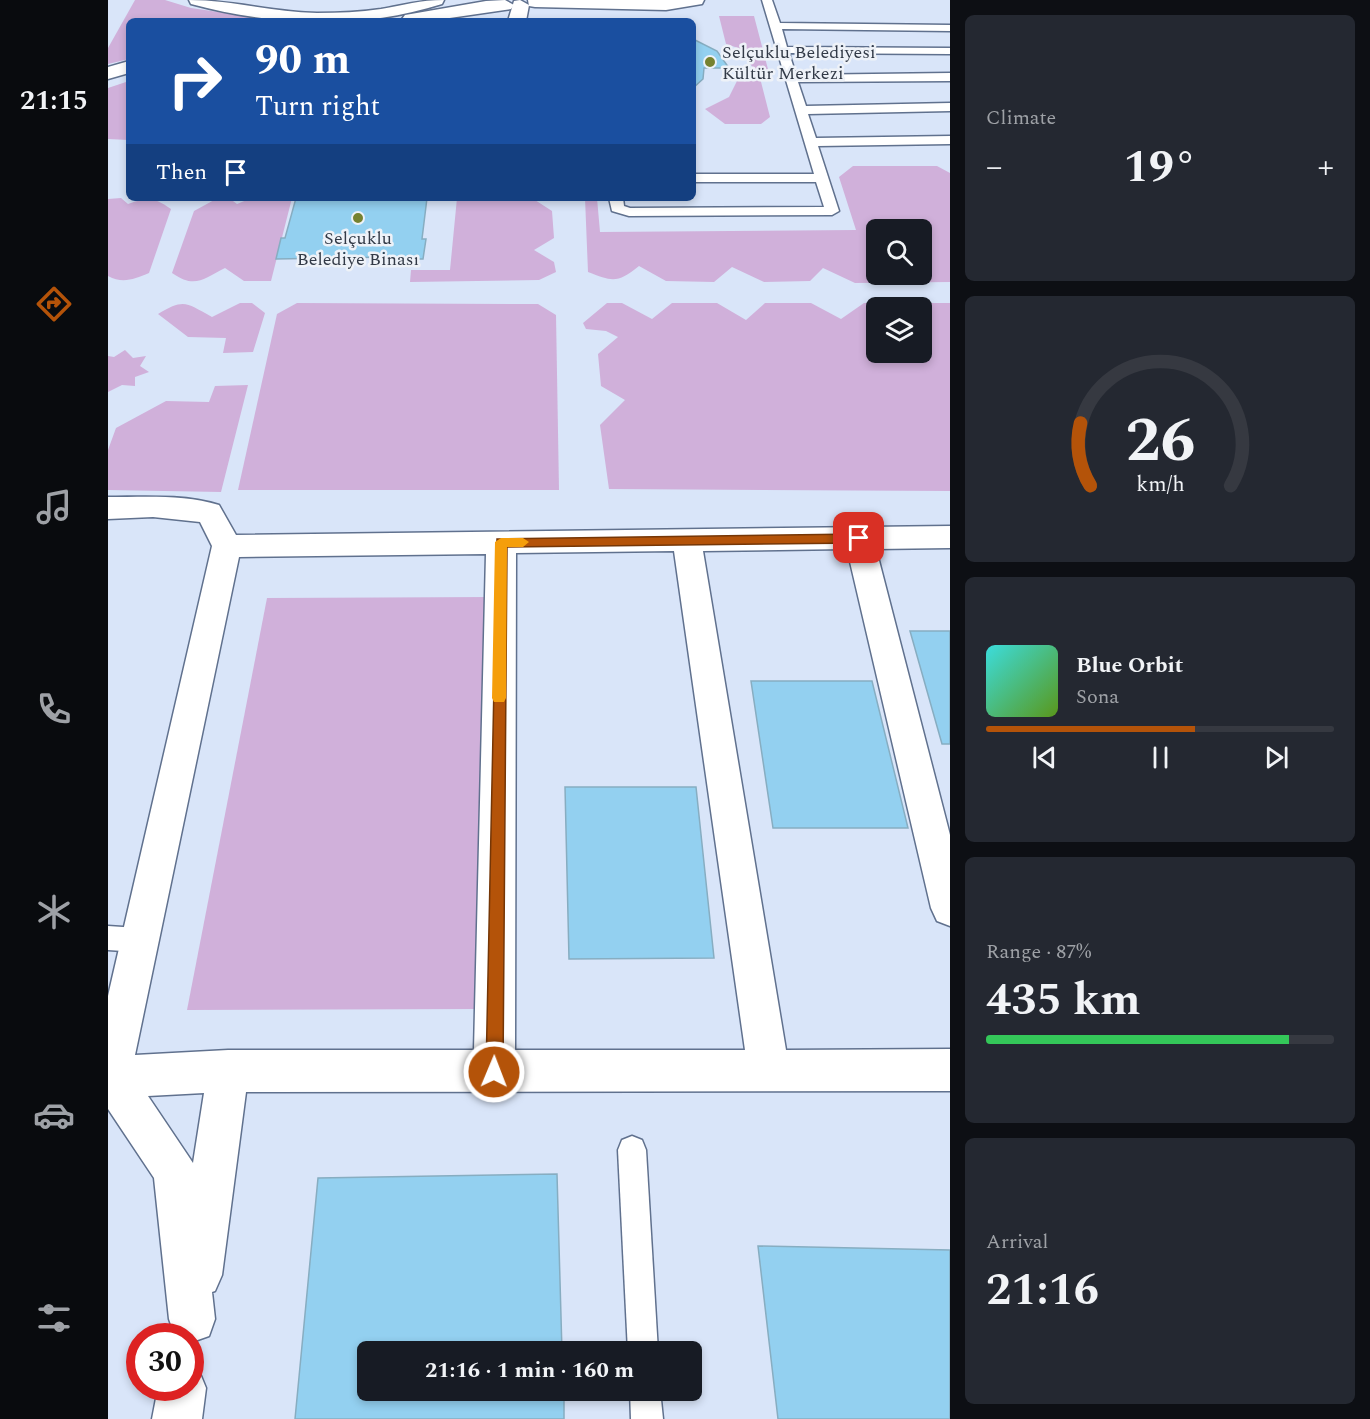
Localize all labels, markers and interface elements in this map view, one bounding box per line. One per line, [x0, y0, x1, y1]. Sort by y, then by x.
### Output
text: 90 m [255, 29, 350, 92]
place label: Selçuklu Belediyesi Kültür Merkezi [722, 39, 876, 87]
icon: right [156, 42, 234, 120]
marker: Selçuklu Belediyesi Kültür Merkezi [703, 55, 717, 69]
text: 21:15 [20, 80, 88, 122]
text: Turn right [255, 86, 380, 128]
text: Climate [986, 103, 1056, 133]
text: 19° [1124, 133, 1197, 202]
text: − [986, 142, 1003, 192]
text: + [1318, 142, 1334, 192]
text: Then [156, 156, 207, 189]
icon: arrive [219, 156, 252, 189]
marker: Selçuklu Belediye Binası [351, 211, 365, 225]
map controls [866, 219, 932, 363]
button: search [866, 219, 932, 285]
place label: Selçuklu Belediye Binası [297, 225, 419, 273]
icon: directions [33, 283, 75, 325]
button: layers [866, 297, 932, 363]
text: 26 [1125, 394, 1195, 489]
text: km/h [1136, 468, 1184, 501]
icon: music [33, 486, 75, 528]
pin [833, 512, 884, 563]
icon: arrive [842, 521, 875, 554]
text: Blue Orbit [1076, 649, 1183, 682]
text: Sona [1076, 682, 1119, 712]
icon: phone [33, 688, 75, 730]
icon: previous [1028, 741, 1061, 774]
icon: pause [1144, 741, 1177, 774]
icon: next [1260, 741, 1293, 774]
icon: climate [33, 891, 75, 933]
text: Range · 87% [986, 937, 1091, 967]
text: 435 km [986, 966, 1141, 1035]
position arrow [462, 1040, 526, 1104]
icon: car [33, 1094, 75, 1136]
text: Arrival [986, 1227, 1048, 1257]
text: 21:16 [986, 1256, 1099, 1325]
icon: filters [33, 1297, 75, 1339]
speed limit sign: 30 [126, 1323, 204, 1401]
text: 21:16 · 1 min · 160 m [425, 1354, 634, 1387]

